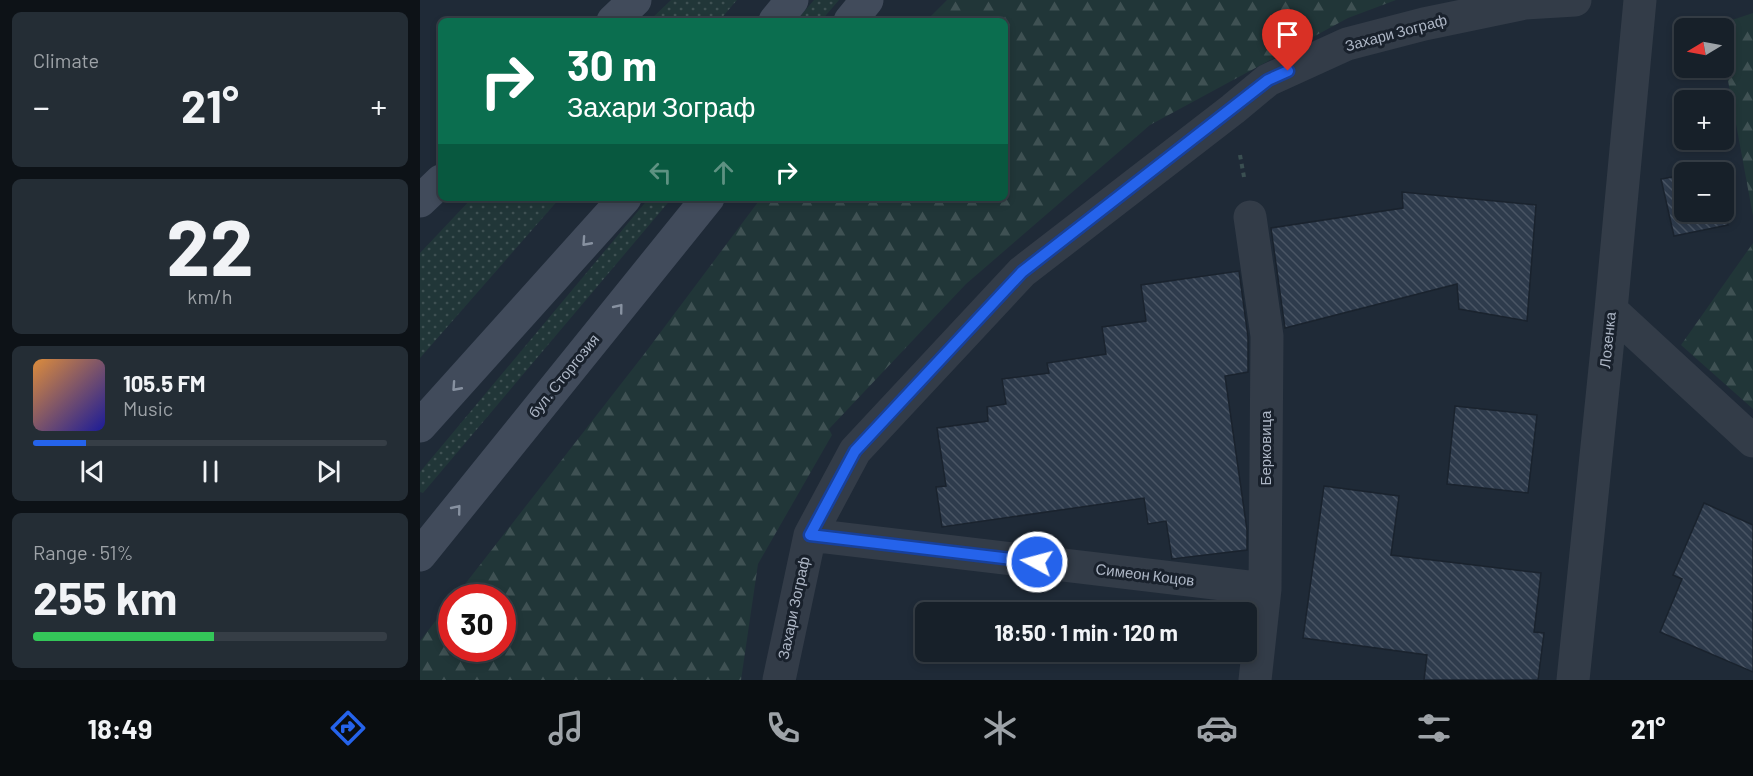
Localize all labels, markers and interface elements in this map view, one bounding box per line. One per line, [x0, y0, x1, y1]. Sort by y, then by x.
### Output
pin [1262, 9, 1313, 71]
street label: Захари Зограф [1343, 10, 1449, 54]
icon: arrive [1271, 18, 1304, 51]
north arrow [1674, 18, 1734, 78]
map controls [1674, 18, 1734, 222]
text: 30 m [567, 39, 657, 89]
icon: right [468, 42, 546, 120]
text: Climate [33, 48, 99, 72]
text: 21° [181, 78, 239, 132]
text: − [33, 86, 50, 126]
text: + [371, 86, 387, 126]
text: Захари Зограф [567, 90, 755, 122]
button: + [1674, 90, 1734, 150]
icon: left [644, 156, 677, 189]
icon: ahead [707, 156, 740, 189]
icon: right [770, 156, 803, 189]
button: − [1674, 162, 1734, 222]
text: 22 [166, 198, 254, 292]
one-way arrow [582, 235, 593, 245]
text: km/h [187, 284, 233, 308]
one-way arrow [611, 304, 622, 315]
street label: Лозенка [1595, 310, 1619, 369]
street label: бул. Сторгозия [524, 330, 602, 421]
text: 105.5 FM [123, 370, 205, 396]
one-way arrow [452, 380, 463, 391]
text: Music [123, 396, 173, 420]
street label: Берковица [1256, 410, 1274, 485]
icon: previous [76, 455, 109, 488]
icon: pause [194, 455, 227, 488]
icon: next [312, 455, 345, 488]
one-way arrow [449, 505, 460, 516]
position arrow [1005, 530, 1069, 594]
text: Range · 51% [33, 540, 133, 564]
street label: Захари Зограф [773, 555, 813, 661]
street label: Симеон Коцов [1095, 559, 1196, 589]
text: 255 km [33, 570, 177, 624]
speed limit sign: 30 [438, 584, 516, 662]
text: 18:50 · 1 min · 120 m [994, 619, 1178, 645]
icon: directions [327, 707, 369, 749]
icon: music [545, 707, 587, 749]
icon: phone [762, 707, 804, 749]
icon: climate [979, 707, 1021, 749]
icon: car [1196, 707, 1238, 749]
icon: filters [1413, 707, 1455, 749]
text: 18:49 [88, 712, 152, 744]
text: 21° [1631, 712, 1665, 744]

